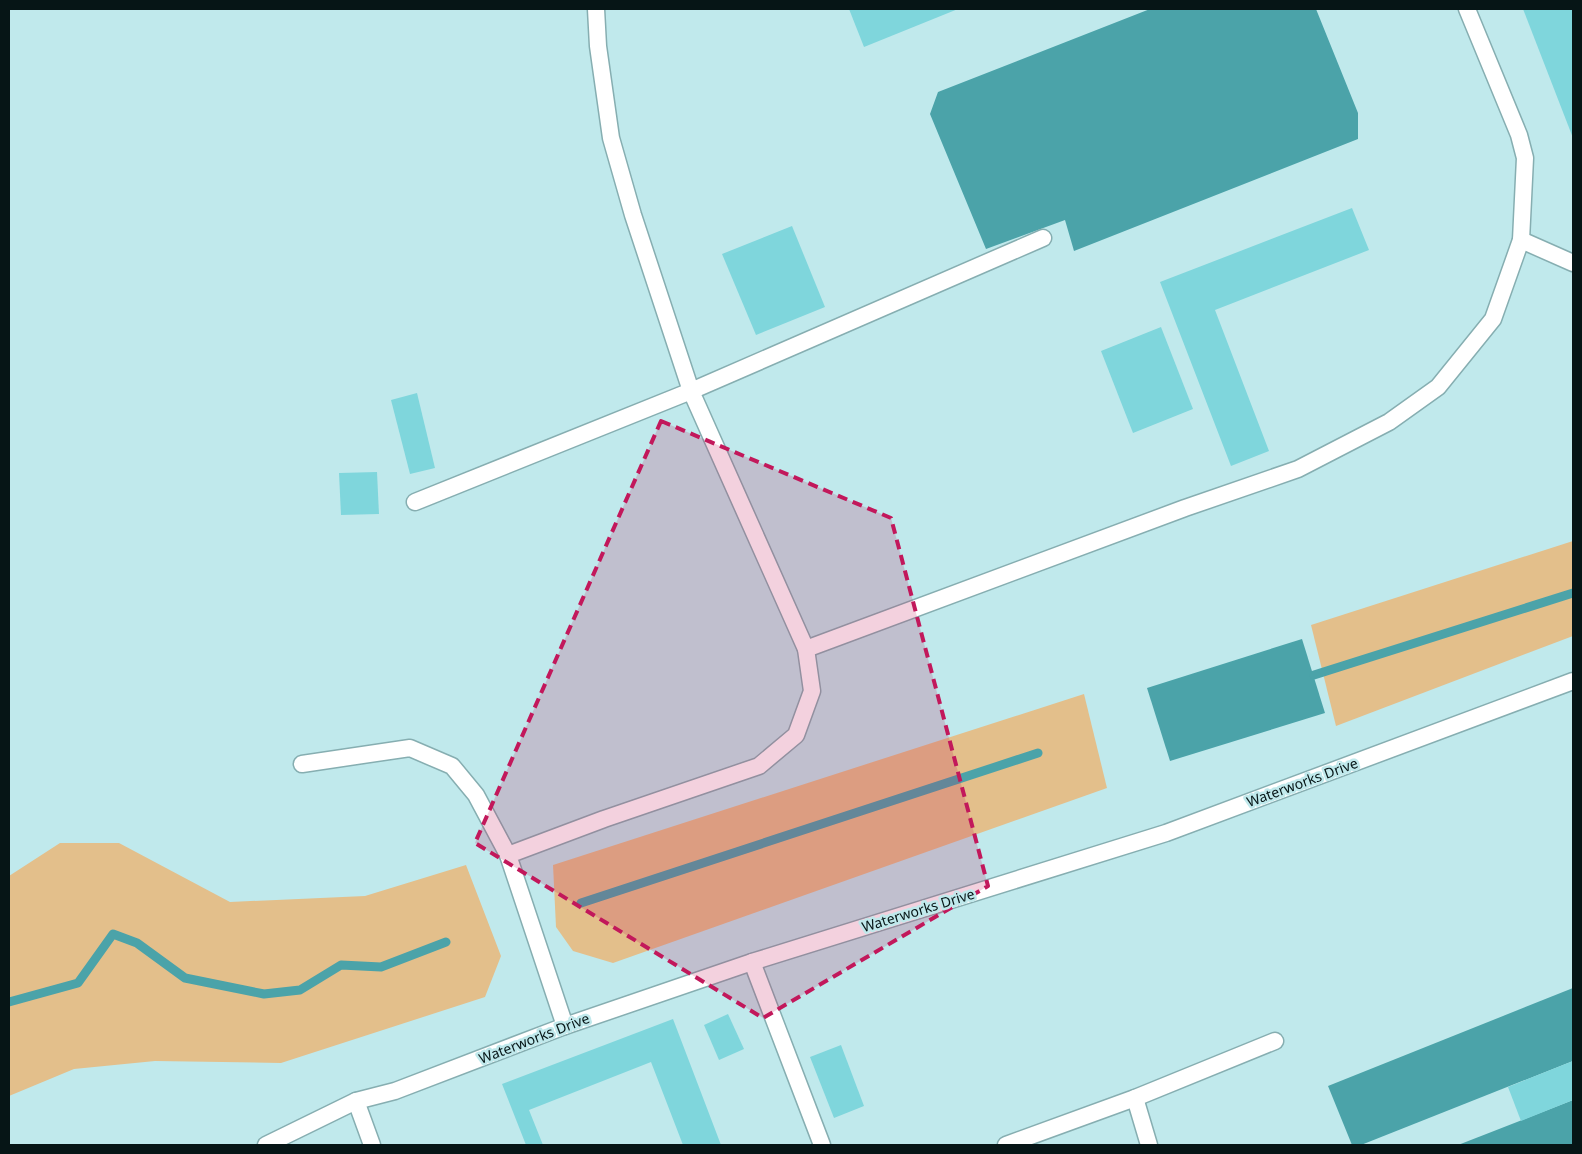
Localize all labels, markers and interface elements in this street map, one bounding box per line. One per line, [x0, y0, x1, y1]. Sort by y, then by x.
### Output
street label: Waterworks Drive [1244, 753, 1360, 811]
street label: Waterworks Drive [859, 884, 977, 936]
street label: Waterworks Drive [476, 1008, 592, 1068]

